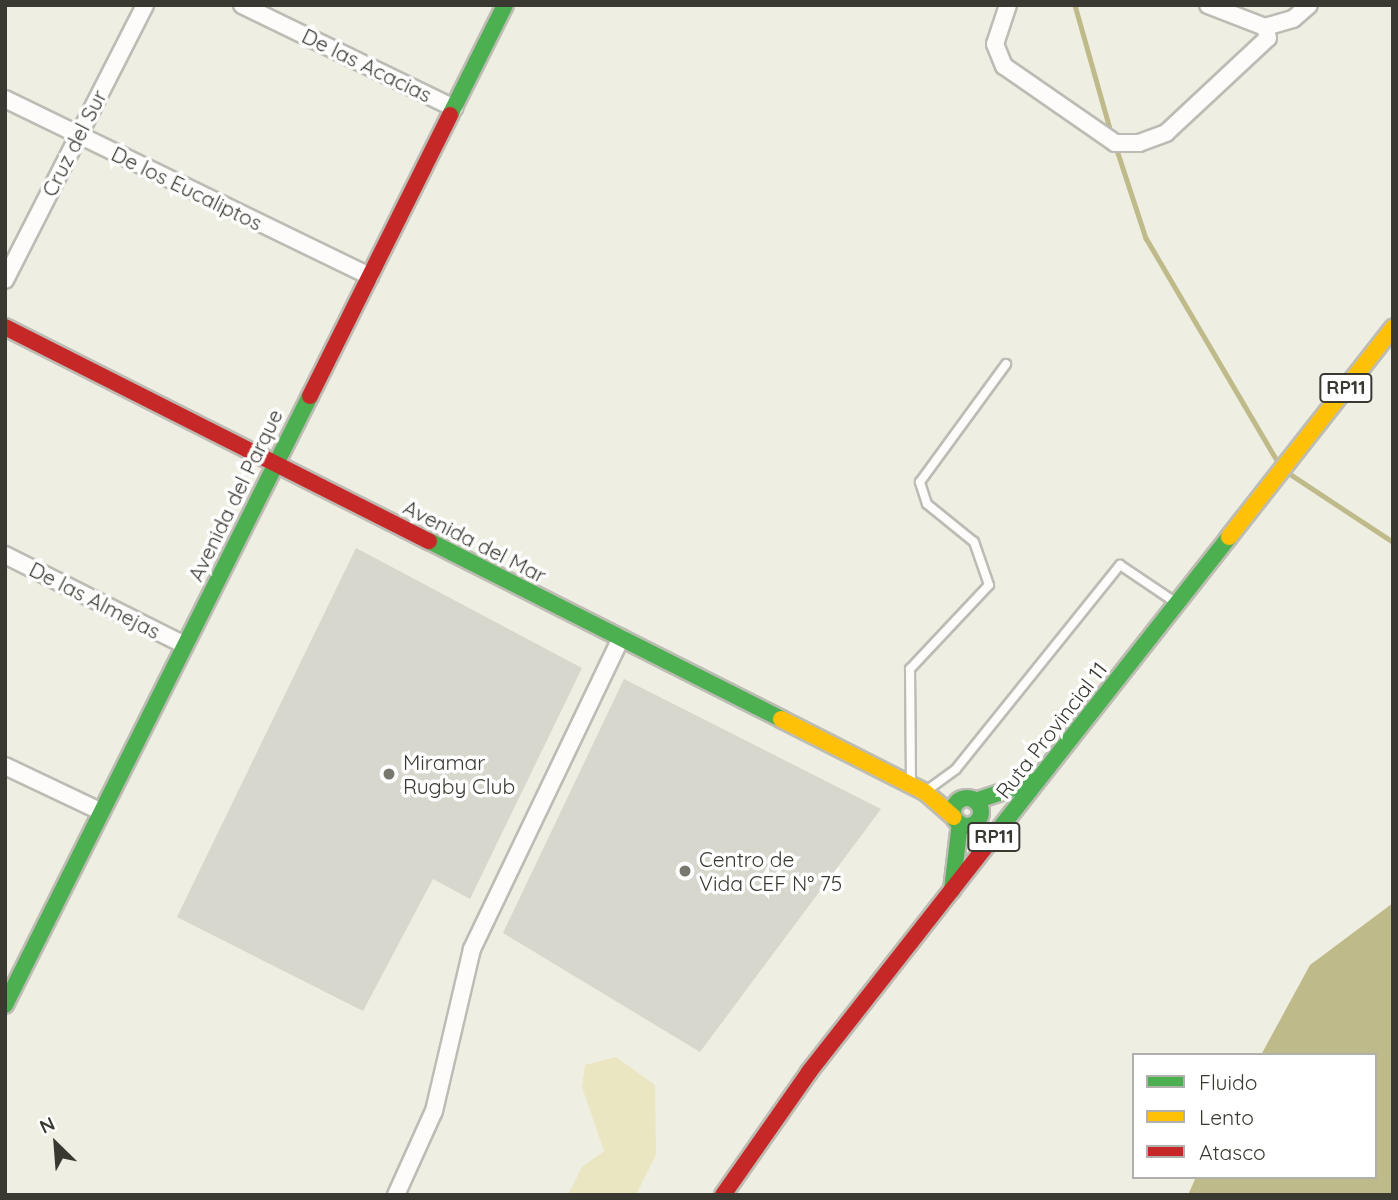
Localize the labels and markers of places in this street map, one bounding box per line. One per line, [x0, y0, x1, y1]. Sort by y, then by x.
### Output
place label: Miramar Rugby Club [403, 749, 515, 799]
marker: Miramar Rugby Club [381, 766, 397, 782]
place label: Centro de Vida CEF N° 75 [699, 846, 842, 896]
marker: Centro de Vida CEF N° 75 [677, 863, 693, 879]

